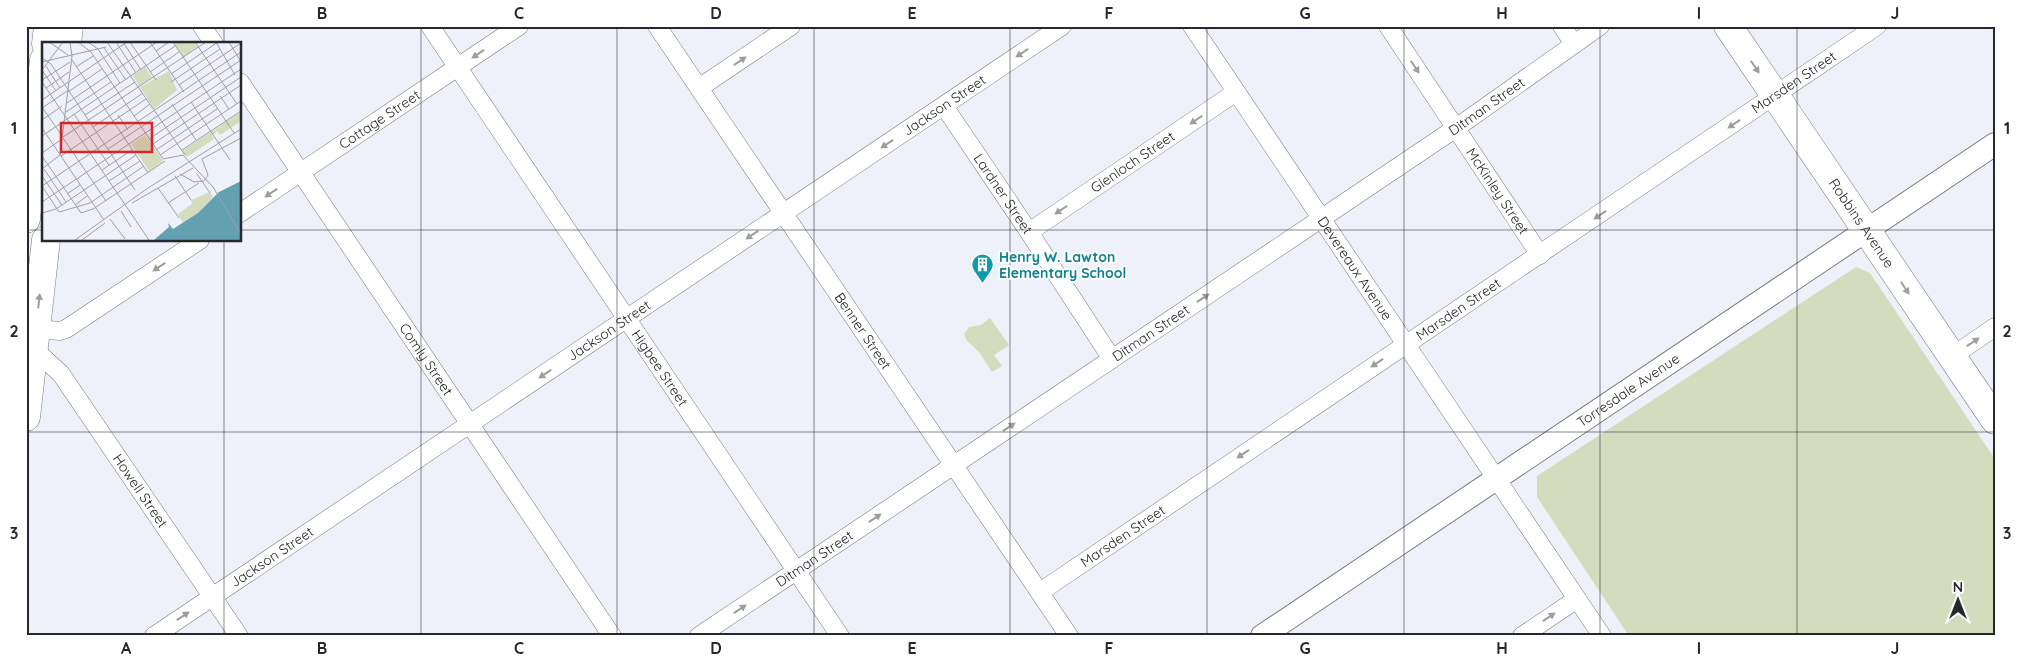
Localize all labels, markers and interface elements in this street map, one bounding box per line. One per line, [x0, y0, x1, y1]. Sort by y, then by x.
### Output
text: A [121, 3, 132, 23]
text: B [317, 3, 327, 23]
text: C [514, 3, 524, 23]
text: D [710, 3, 722, 23]
text: E [907, 3, 917, 23]
text: F [1105, 3, 1114, 23]
text: G [1299, 3, 1311, 23]
text: H [1496, 3, 1508, 23]
text: I [1697, 3, 1701, 23]
text: J [1891, 3, 1899, 23]
inset map [42, 42, 241, 241]
street label: Marsden Street [1748, 47, 1840, 117]
one-way arrow [472, 49, 485, 58]
one-way arrow [1015, 49, 1029, 58]
one-way arrow [733, 56, 746, 66]
one-way arrow [1410, 60, 1420, 73]
one-way arrow [1750, 60, 1760, 74]
street label: Jackson Street [899, 71, 989, 139]
street label: Ditman Street [1445, 73, 1528, 140]
street label: Cottage Street [335, 86, 424, 153]
one-way arrow [1189, 115, 1202, 124]
text: 1 [11, 118, 17, 138]
text: 1 [2004, 118, 2010, 138]
one-way arrow [1728, 119, 1741, 128]
street label: Glenloch Street [1087, 127, 1178, 197]
one-way arrow [880, 140, 894, 149]
street label: McKinley Street [1462, 144, 1533, 238]
street label: Lardner Street [970, 150, 1037, 238]
street label: Robbins Avenue [1825, 175, 1898, 271]
one-way arrow [264, 188, 278, 198]
one-way arrow [1054, 205, 1068, 215]
one-way arrow [1593, 210, 1606, 219]
street label: Devereaux Avenue [1314, 213, 1396, 324]
one-way arrow [746, 230, 759, 240]
place label: Henry W. Lawton Elementary School [999, 248, 1126, 282]
building icon: Henry W. Lawton Elementary School [971, 253, 995, 284]
one-way arrow [152, 262, 166, 272]
street label: Marsden Street [1412, 274, 1504, 344]
one-way arrow [1900, 282, 1910, 295]
street label: Benner Street [831, 289, 895, 373]
one-way arrow [35, 292, 43, 308]
one-way arrow [1196, 293, 1209, 303]
street label: Jackson Street [564, 296, 654, 365]
street label: Ditman Street [1109, 300, 1193, 365]
street label: Comly Street [395, 320, 457, 399]
text: 2 [9, 321, 19, 341]
text: 2 [2002, 321, 2012, 341]
street label: Higbee Street [628, 326, 692, 410]
one-way arrow [1966, 337, 1980, 347]
street label: Torresdale Avenue [1573, 349, 1683, 431]
one-way arrow [1371, 358, 1384, 368]
one-way arrow [538, 369, 551, 379]
one-way arrow [1003, 423, 1016, 432]
one-way arrow [1236, 449, 1249, 459]
street label: Howell Street [109, 450, 172, 531]
street label: Marsden Street [1077, 501, 1169, 571]
one-way arrow [868, 513, 881, 523]
street label: Jackson Street [227, 522, 317, 591]
text: 3 [10, 523, 18, 543]
text: 3 [2003, 523, 2011, 543]
street label: Ditman Street [772, 526, 857, 591]
north arrow [1934, 574, 1984, 624]
text: N [1953, 578, 1963, 596]
one-way arrow [733, 604, 746, 614]
one-way arrow [177, 611, 190, 621]
one-way arrow [1543, 613, 1556, 622]
text: A [121, 638, 132, 658]
text: B [317, 638, 327, 658]
text: C [514, 638, 524, 658]
text: D [710, 638, 722, 658]
text: E [907, 638, 917, 658]
text: F [1105, 638, 1114, 658]
text: G [1299, 638, 1311, 658]
text: H [1496, 638, 1508, 658]
text: I [1697, 638, 1701, 658]
text: J [1891, 638, 1899, 658]

